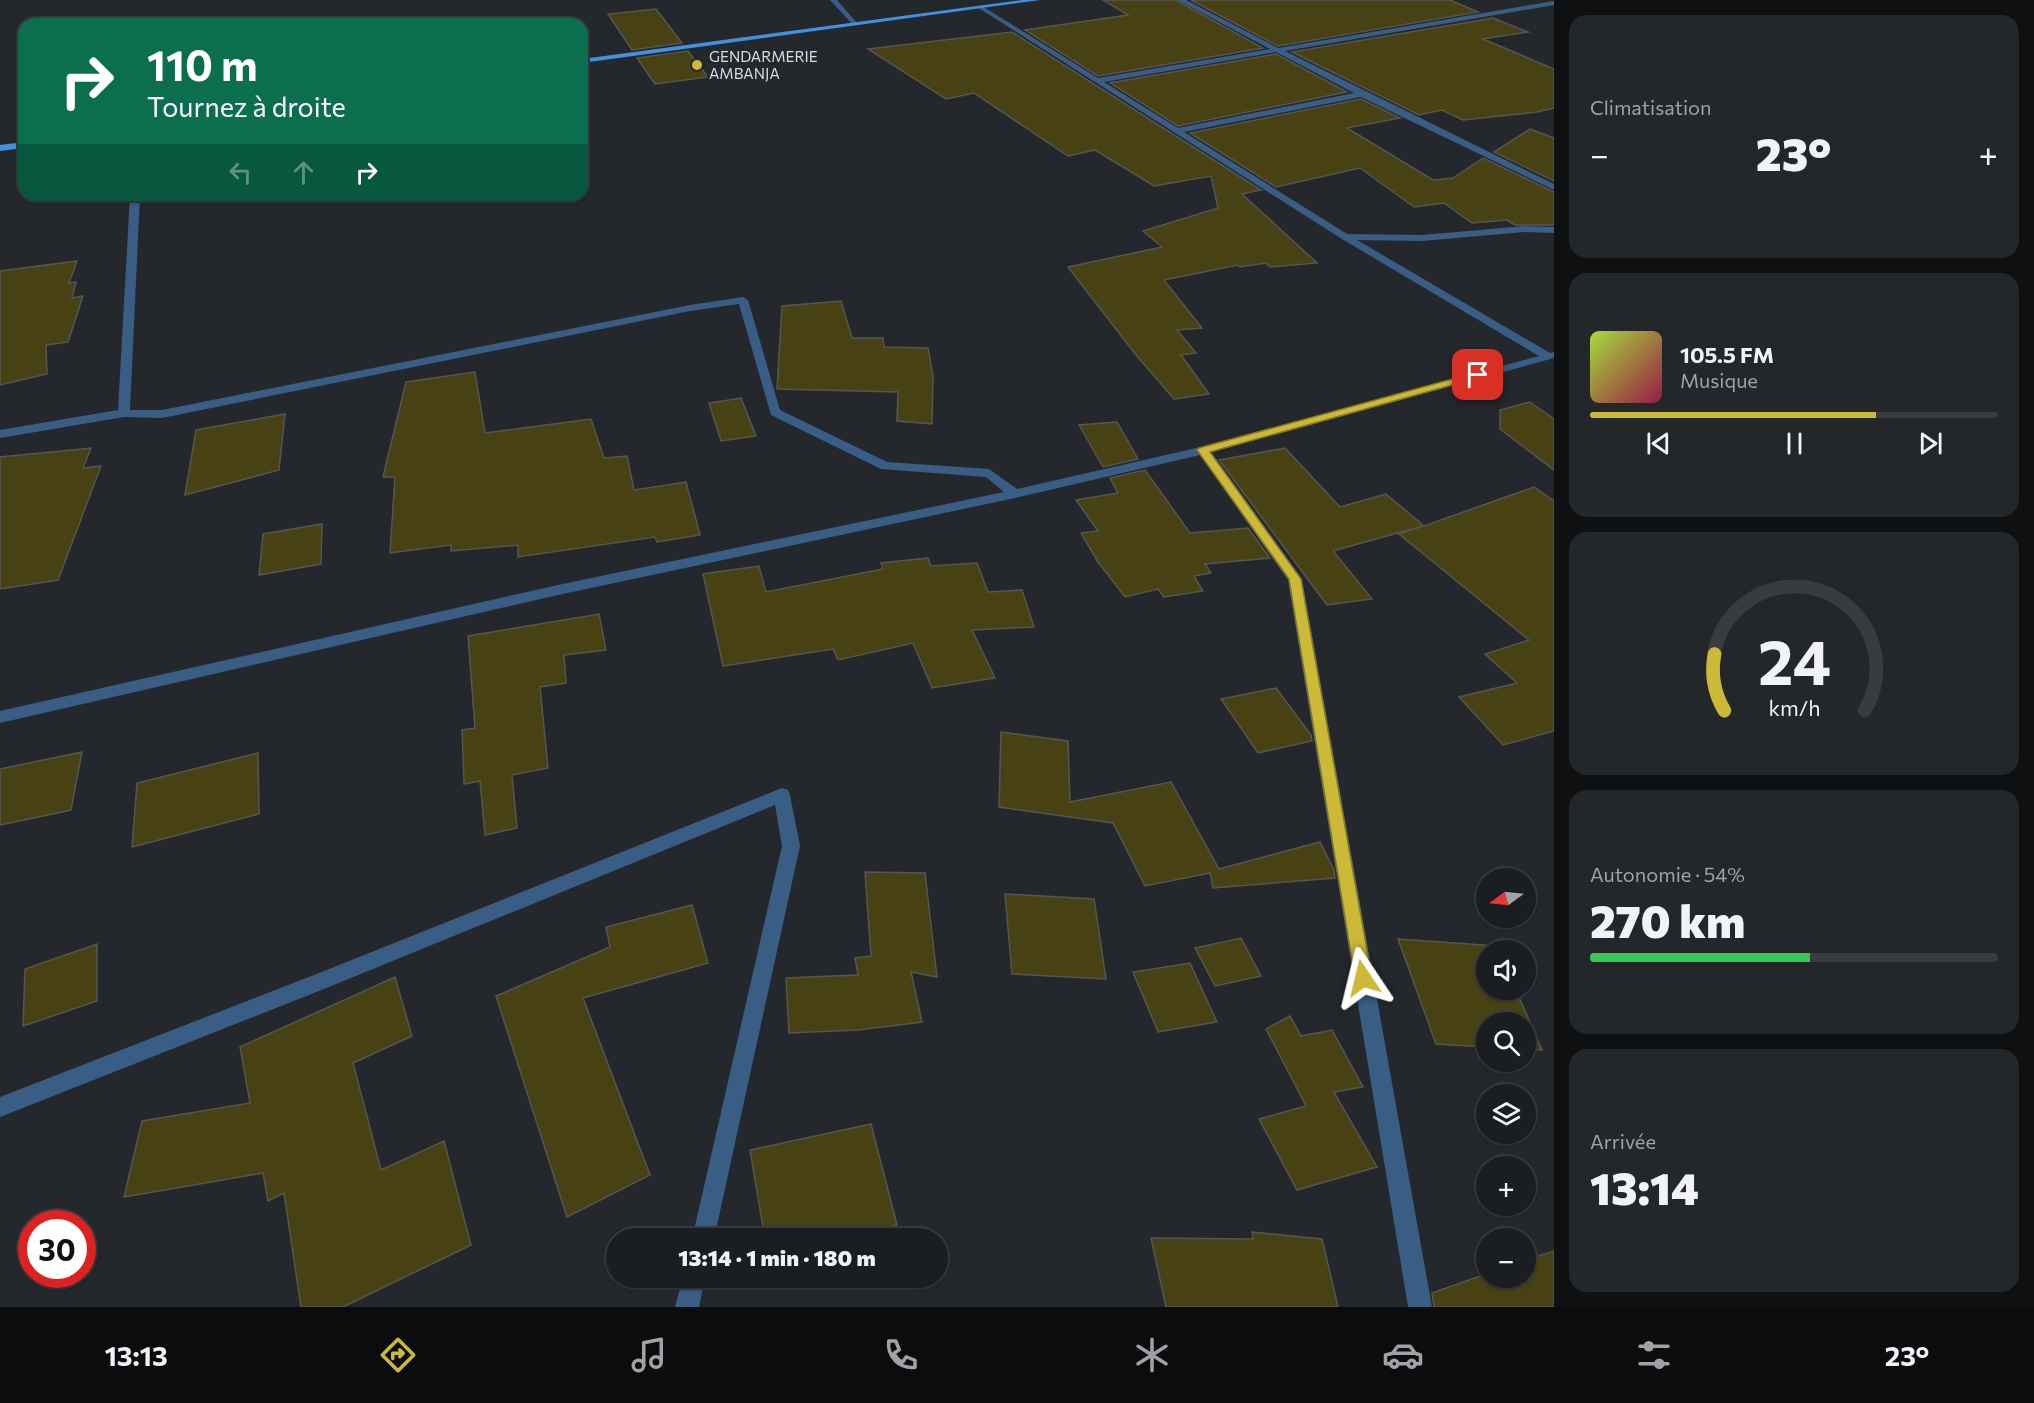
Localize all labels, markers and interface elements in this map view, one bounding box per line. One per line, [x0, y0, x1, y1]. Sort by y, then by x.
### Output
text: 110 m [147, 38, 258, 90]
icon: right [48, 42, 126, 120]
place label: GENDARMERIE AMBANJA [709, 47, 818, 82]
marker: GENDARMERIE AMBANJA [690, 58, 704, 72]
text: Tournez à droite [147, 90, 346, 123]
text: Climatisation [1590, 95, 1711, 119]
text: 23° [1756, 125, 1832, 180]
text: − [1590, 133, 1609, 174]
text: + [1979, 133, 1998, 174]
icon: left [224, 156, 257, 189]
icon: ahead [287, 156, 320, 189]
icon: right [350, 156, 383, 189]
text: 105.5 FM [1680, 341, 1774, 368]
pin [1452, 349, 1503, 400]
icon: arrive [1461, 358, 1494, 391]
text: Musique [1680, 368, 1758, 392]
icon: previous [1642, 427, 1675, 460]
icon: pause [1778, 427, 1811, 460]
icon: next [1914, 427, 1947, 460]
text: 24 [1758, 622, 1830, 698]
text: km/h [1768, 694, 1820, 720]
text: Autonomie · 54% [1590, 862, 1745, 886]
north arrow [1476, 868, 1536, 928]
map controls [1476, 868, 1536, 1288]
text: 270 km [1590, 892, 1745, 947]
button: sound [1476, 940, 1536, 1000]
position arrow [1331, 946, 1395, 1010]
button: search [1476, 1012, 1536, 1072]
button: layers [1476, 1084, 1536, 1144]
text: Arrivée [1590, 1129, 1656, 1153]
button: + [1476, 1156, 1536, 1216]
text: 13:14 [1590, 1159, 1699, 1214]
speed limit sign: 30 [18, 1210, 96, 1288]
button: − [1476, 1228, 1536, 1288]
text: 13:14 · 1 min · 180 m [678, 1244, 876, 1271]
icon: directions [377, 1334, 419, 1376]
icon: music [628, 1334, 670, 1376]
icon: phone [880, 1334, 922, 1376]
icon: climate [1131, 1334, 1173, 1376]
icon: car [1382, 1334, 1424, 1376]
icon: filters [1633, 1334, 1675, 1376]
text: 13:13 [105, 1339, 168, 1372]
text: 23° [1885, 1339, 1929, 1372]

